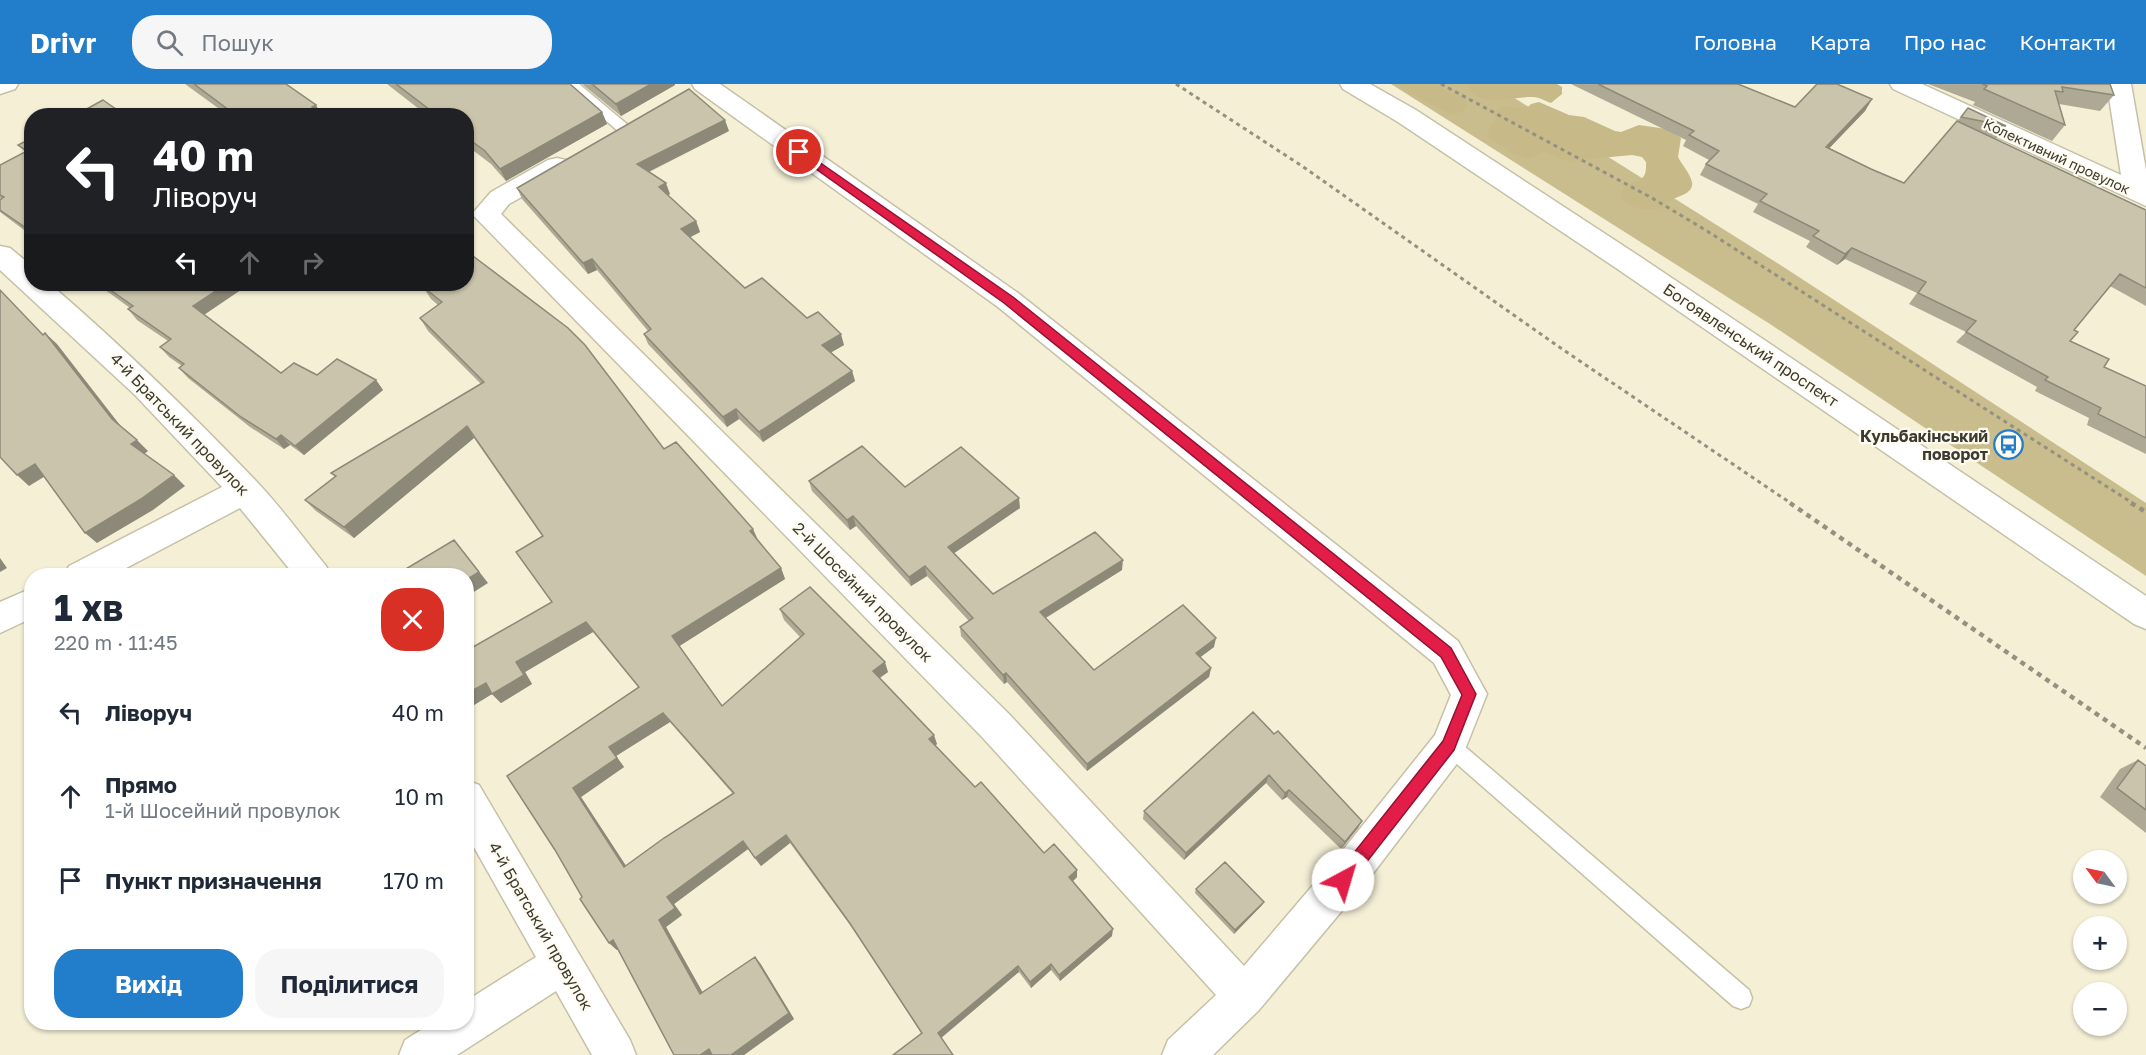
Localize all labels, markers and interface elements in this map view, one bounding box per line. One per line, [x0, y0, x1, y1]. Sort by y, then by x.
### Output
search box [132, 15, 552, 69]
text: Drivr [30, 26, 96, 59]
icon: search [153, 26, 186, 59]
text: Пошук [201, 29, 274, 56]
text: Головна [1694, 29, 1777, 55]
text: Карта [1810, 29, 1871, 55]
text: Про нас [1904, 29, 1986, 55]
text: Контакти [2019, 29, 2116, 55]
street label: Колективний провулок [1981, 115, 2133, 197]
pin [773, 126, 824, 177]
text: 40 m [153, 130, 254, 180]
icon: left [54, 132, 132, 210]
icon: arrive [782, 135, 815, 168]
text: Ліворуч [153, 181, 257, 213]
icon: left [170, 246, 203, 279]
icon: ahead [233, 246, 266, 279]
icon: right [296, 246, 329, 279]
street label: Богоявленський проспект [1660, 279, 1843, 411]
street label: 4-й Братський провулок [106, 348, 254, 500]
place label: Кульбакінський поворот [1860, 426, 1988, 464]
bus stop icon: Кульбакінський поворот [1993, 429, 2025, 461]
street label: 2-й Шосейний провулок [789, 518, 937, 666]
text: 1 хв [54, 586, 123, 629]
button: close [381, 588, 444, 651]
text: 220 m · 11:45 [54, 630, 178, 654]
icon: left [54, 696, 87, 729]
text: Ліворуч [105, 699, 192, 726]
text: 40 m [392, 699, 444, 726]
text: Прямо [105, 771, 177, 798]
icon: ahead [54, 780, 87, 813]
text: 10 m [395, 783, 444, 810]
text: 1-й Шосейний провулок [105, 798, 340, 822]
street label: 4-й Братський провулок [485, 838, 597, 1014]
position arrow [1311, 848, 1375, 912]
north arrow [2073, 850, 2127, 904]
map controls [2073, 850, 2127, 1036]
icon: arrive [54, 864, 87, 897]
text: Пункт призначення [105, 867, 322, 894]
text: 170 m [383, 867, 444, 894]
button: + [2073, 916, 2127, 970]
button: Вихід [54, 949, 243, 1018]
button: Поділитися [255, 949, 444, 1018]
button: − [2073, 982, 2127, 1036]

